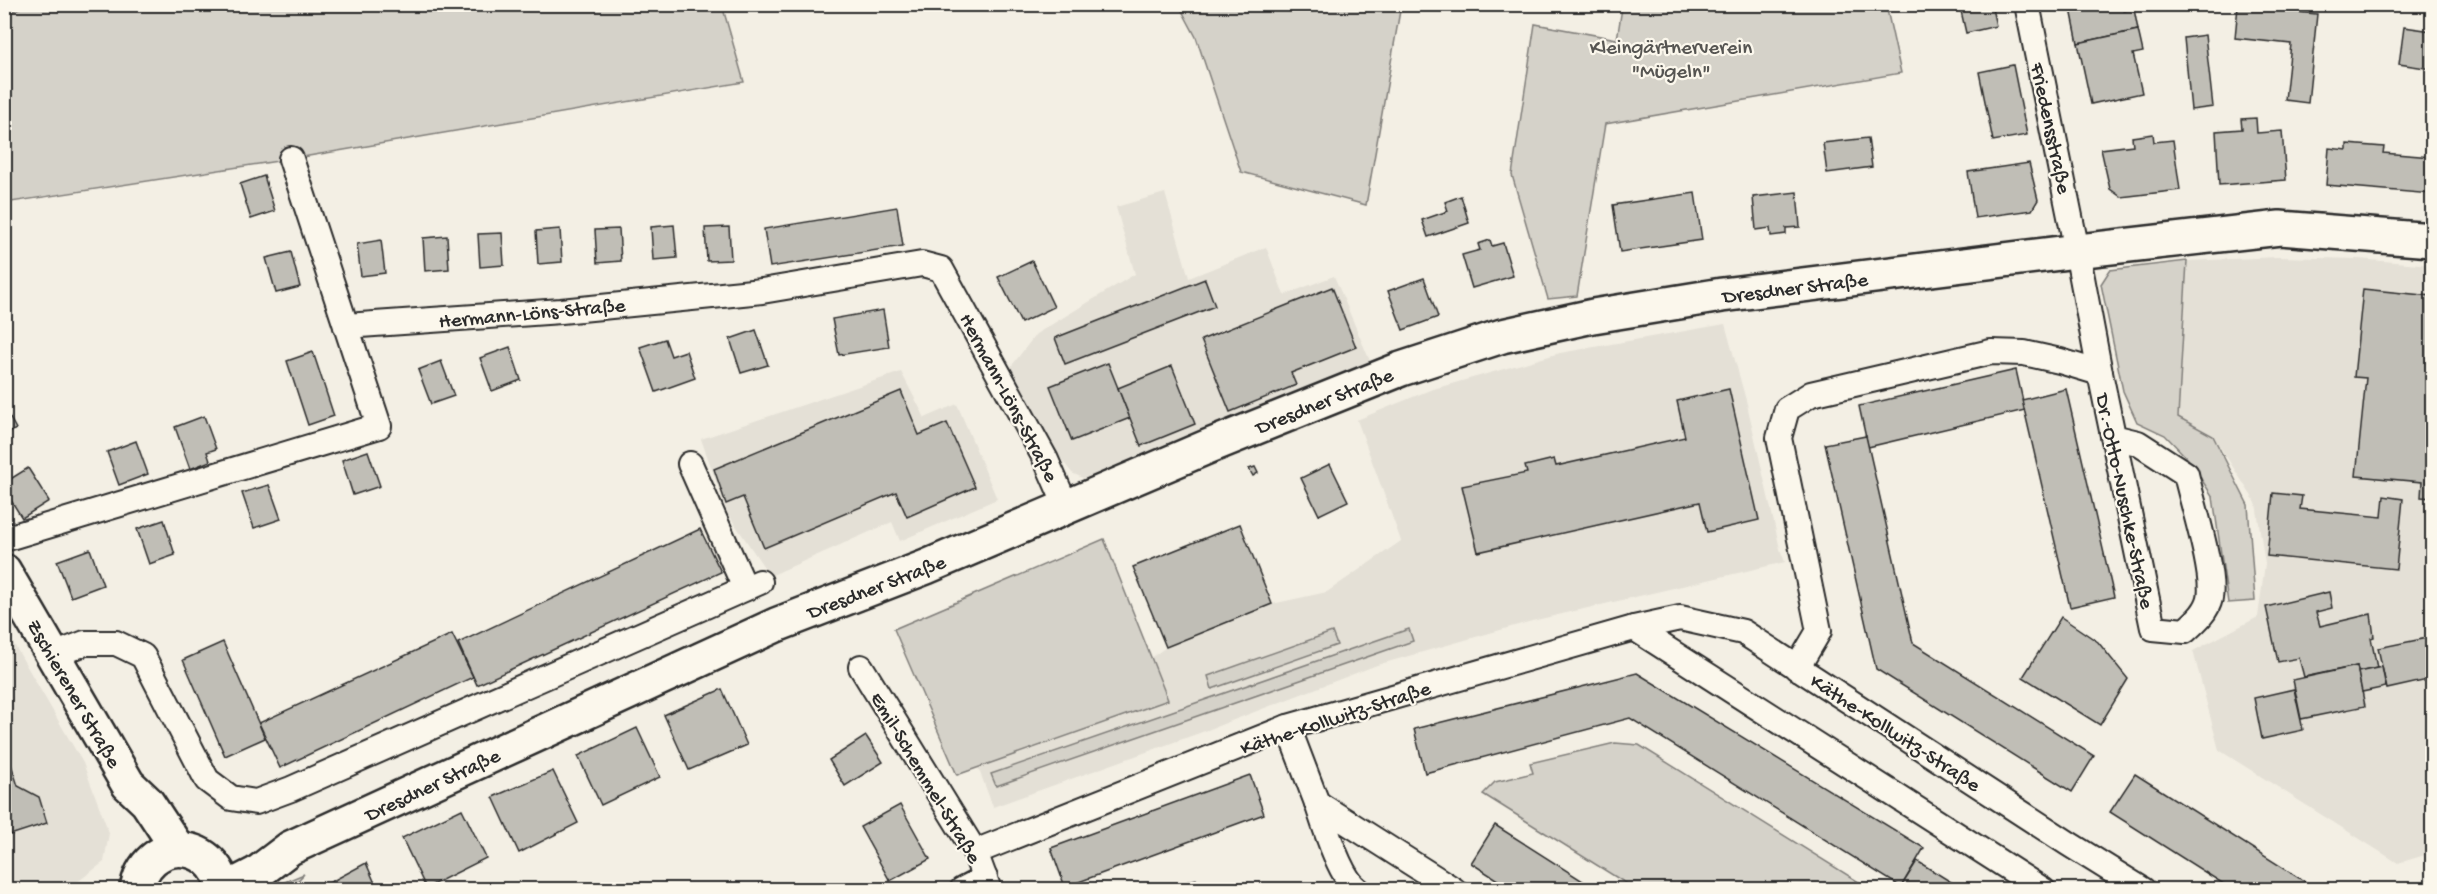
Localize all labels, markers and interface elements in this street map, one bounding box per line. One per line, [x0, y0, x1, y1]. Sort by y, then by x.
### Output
park label: Kleingärtnerverein "Mügeln" [1590, 37, 1752, 86]
street label: Friedensstraße [2022, 60, 2075, 198]
street label: Dresdner Straße [1719, 269, 1871, 312]
street label: Hermann-Löns-Straße [438, 295, 628, 336]
street label: Hermann-Löns-Straße [952, 310, 1062, 488]
street label: Dresdner Straße [1251, 364, 1399, 443]
street label: Dr.-Otto-Nuschke-Straße [2087, 390, 2158, 613]
street label: Dresdner Straße [803, 551, 951, 628]
street label: Zschierener Straße [19, 616, 125, 775]
street label: Käthe-Kollwitz-Straße [1804, 670, 1985, 800]
street label: Käthe-Kollwitz-Straße [1238, 677, 1435, 763]
street label: Emil-Schemmel-Straße [863, 689, 986, 870]
street label: Dresdner Straße [360, 744, 506, 830]

